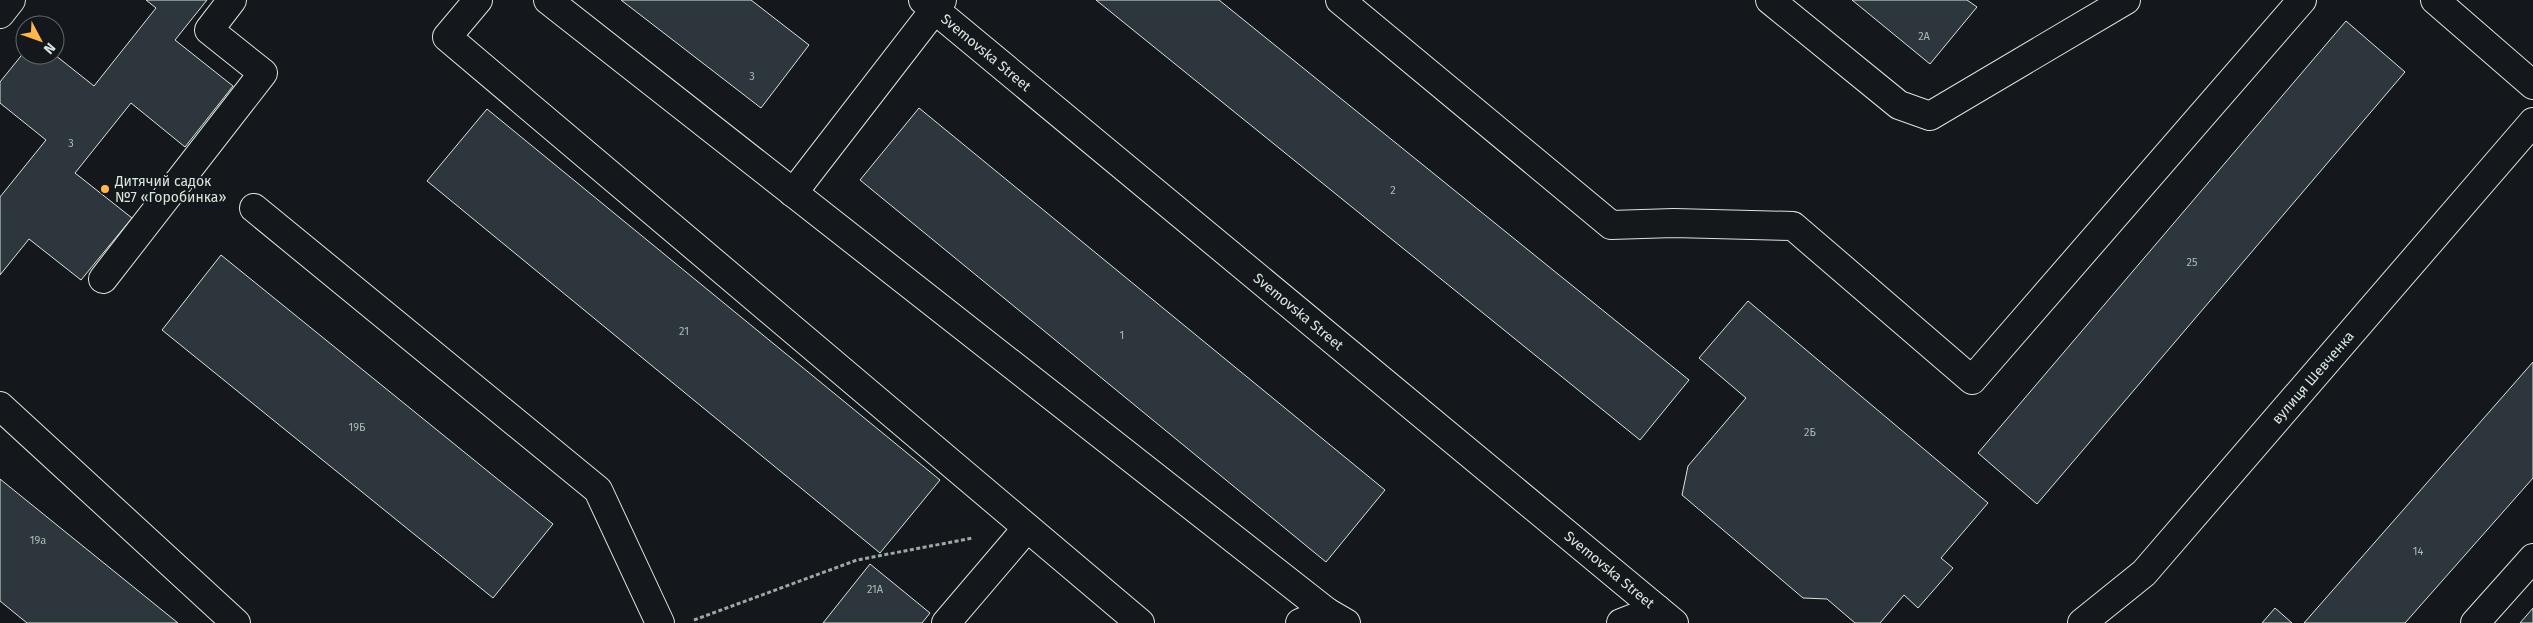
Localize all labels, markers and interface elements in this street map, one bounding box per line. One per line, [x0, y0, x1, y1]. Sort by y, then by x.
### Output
street label: Svemovska Street [937, 11, 1035, 96]
north arrow [15, 15, 65, 65]
house number: 2А [1918, 30, 1931, 43]
text: N [40, 39, 59, 57]
house number: 3 [749, 70, 755, 83]
house number: 3 [68, 137, 74, 150]
place label: Дитячий садок №7 «Горобинка» [114, 173, 226, 206]
marker: Дитячий садок №7 «Горобинка» [99, 183, 111, 195]
house number: 2 [1390, 184, 1396, 197]
house number: 25 [2187, 256, 2198, 269]
street label: Svemovska Street [1250, 270, 1347, 355]
house number: 21 [679, 325, 689, 338]
street label: вулиця Шевченка [2268, 328, 2358, 428]
house number: 1 [1120, 329, 1124, 342]
house number: 19Б [349, 421, 366, 434]
house number: 2Б [1804, 426, 1817, 439]
street label: Svemovska Street [1561, 528, 1658, 613]
house number: 19а [30, 534, 46, 547]
house number: 14 [2413, 545, 2423, 558]
house number: 21А [867, 583, 884, 596]

